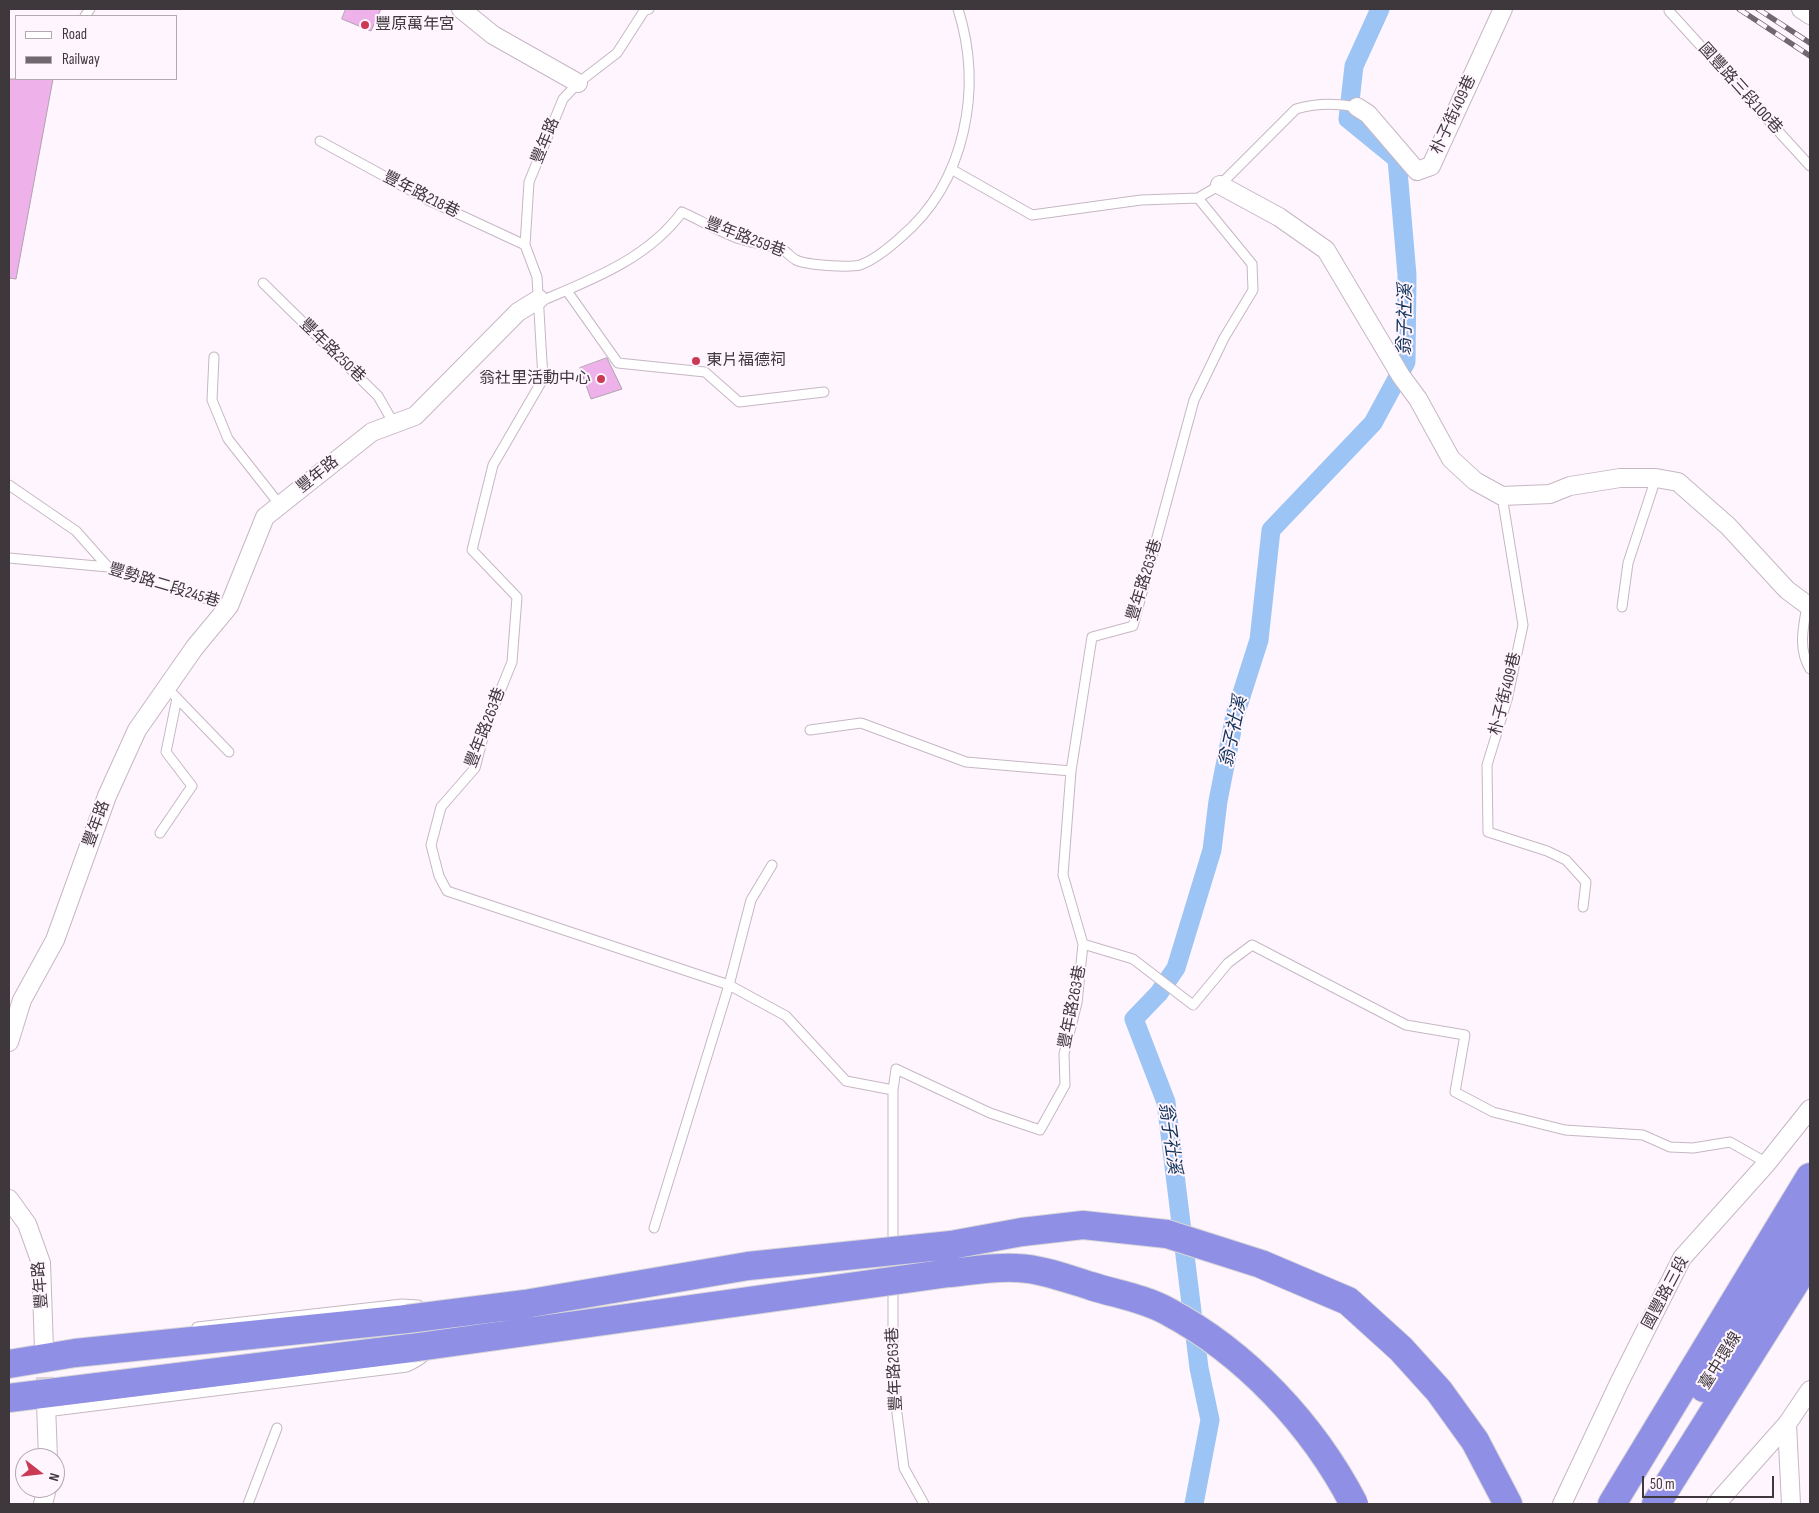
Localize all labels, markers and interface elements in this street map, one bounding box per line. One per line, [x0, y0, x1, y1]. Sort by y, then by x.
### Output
legend [15, 15, 178, 80]
place label: 豐原萬年宮 [375, 15, 455, 35]
marker: 豐原萬年宮 [359, 19, 371, 31]
text: Road [62, 25, 87, 44]
street label: 國豐路三段100巷 [1694, 40, 1786, 138]
text: Railway [62, 50, 100, 69]
street label: 朴子街409巷 [1427, 72, 1481, 158]
street label: 豐年路 [528, 115, 564, 167]
street label: 豐年路218巷 [380, 168, 462, 222]
street label: 豐年路259巷 [702, 214, 788, 262]
water label: 翁子社溪 [1395, 284, 1417, 356]
street label: 豐年路250巷 [295, 315, 369, 387]
place label: 東片福德祠 [706, 351, 786, 371]
marker: 東片福德祠 [690, 355, 702, 367]
place label: 翁社里活動中心 [479, 369, 591, 389]
marker: 翁社里活動中心 [595, 373, 607, 385]
street label: 豐年路 [293, 452, 343, 498]
street label: 豐年路263巷 [1123, 537, 1167, 623]
street label: 豐勢路二段245巷 [106, 560, 222, 612]
street label: 朴子街409巷 [1486, 650, 1526, 738]
street label: 豐年路263巷 [462, 685, 510, 771]
water label: 翁子社溪 [1216, 695, 1252, 769]
street label: 豐年路 [80, 798, 114, 850]
street label: 豐年路263巷 [1056, 964, 1090, 1050]
water label: 翁子社溪 [1153, 1101, 1185, 1175]
street label: 國豐路三段 [1639, 1253, 1693, 1333]
street label: 豐年路 [29, 1260, 53, 1310]
street label: 豐年路263巷 [883, 1326, 907, 1412]
street label: 臺中環線 [1696, 1329, 1746, 1393]
north arrow [15, 1448, 65, 1498]
scale bar [1644, 1466, 1776, 1498]
text: N [45, 1471, 63, 1483]
text: 50 m [1650, 1475, 1675, 1494]

